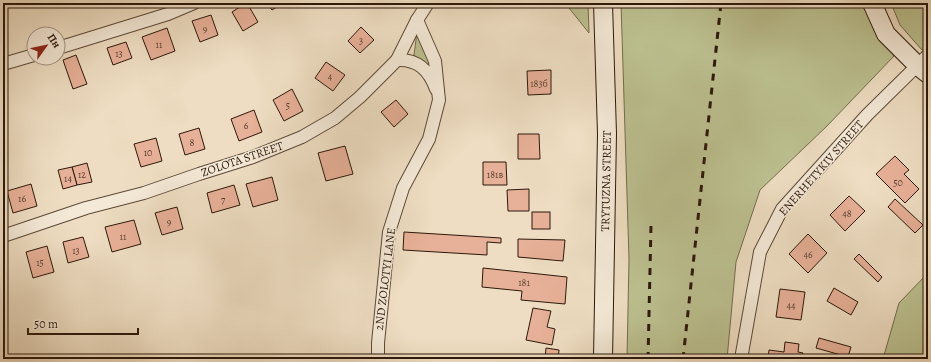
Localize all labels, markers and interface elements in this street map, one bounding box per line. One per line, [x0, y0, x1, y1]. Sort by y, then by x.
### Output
house number: 9 [203, 22, 208, 35]
north arrow [26, 26, 66, 66]
text: Пн [44, 31, 64, 51]
house number: 3 [359, 34, 363, 47]
house number: 11 [156, 38, 163, 51]
house number: 13 [115, 47, 123, 60]
house number: 4 [328, 70, 333, 83]
house number: 183б [530, 77, 548, 90]
house number: 5 [286, 99, 290, 112]
street label: ENERHETYKIV STREET [775, 116, 867, 219]
house number: 6 [244, 119, 249, 132]
street label: TRYTUZNA STREET [597, 130, 615, 232]
house number: 8 [190, 136, 195, 149]
street label: ZOLOTA STREET [199, 137, 286, 181]
house number: 10 [144, 146, 152, 159]
house number: 12 [78, 168, 86, 181]
house number: 181в [487, 168, 503, 181]
house number: 14 [64, 172, 72, 185]
house number: 50 [893, 176, 903, 189]
house number: 16 [18, 192, 26, 205]
house number: 7 [221, 193, 226, 206]
house number: 48 [842, 207, 852, 220]
house number: 9 [167, 215, 172, 228]
street label: 2ND ZOLOTYI LANE [371, 227, 399, 331]
house number: 11 [120, 230, 127, 243]
house number: 13 [72, 244, 80, 257]
house number: 46 [803, 248, 813, 261]
house number: 15 [36, 256, 44, 269]
house number: 181 [518, 276, 530, 289]
house number: 44 [786, 299, 796, 312]
scale bar [28, 310, 138, 336]
text: 50 m [34, 316, 58, 332]

